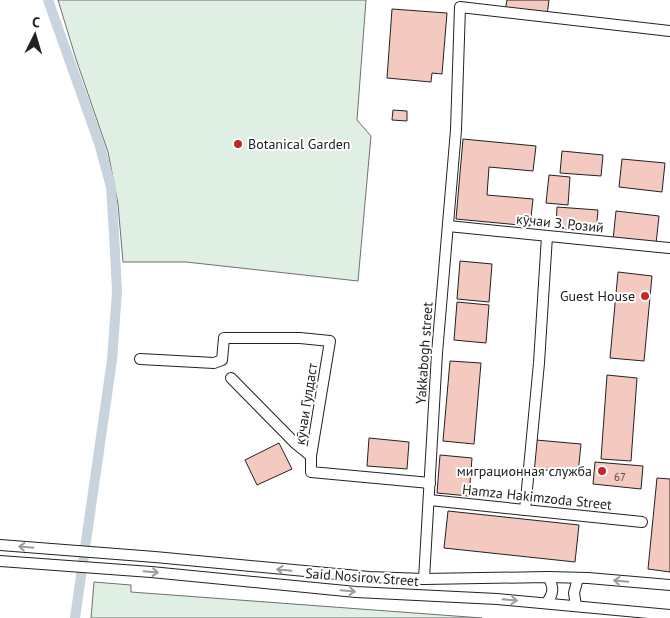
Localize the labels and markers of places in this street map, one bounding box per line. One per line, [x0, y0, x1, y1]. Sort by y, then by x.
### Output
place label: Botanical Garden [248, 135, 350, 153]
marker: Botanical Garden [232, 138, 244, 150]
place label: Guest House [560, 287, 635, 305]
marker: Guest House [639, 290, 651, 302]
place label: миграционная служба [457, 462, 592, 480]
marker: миграционная служба [596, 465, 608, 477]

